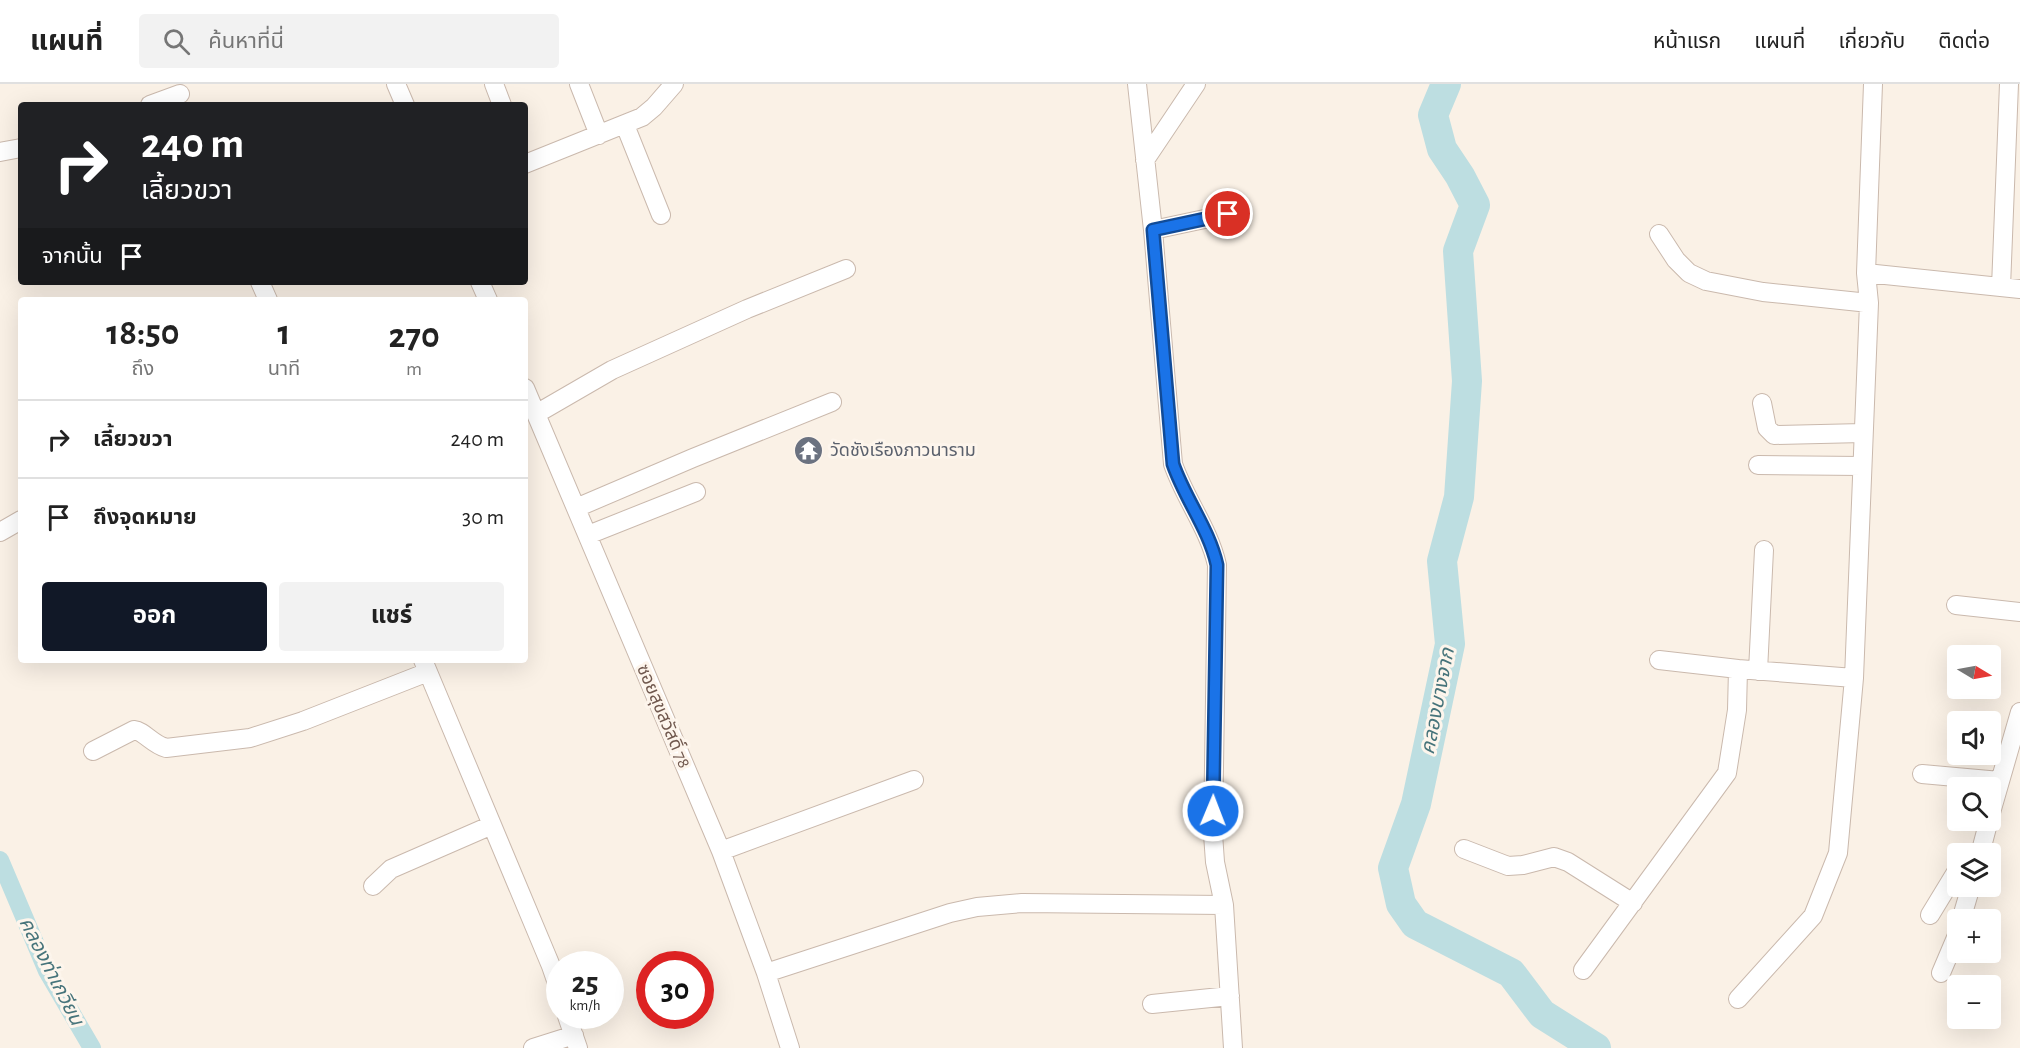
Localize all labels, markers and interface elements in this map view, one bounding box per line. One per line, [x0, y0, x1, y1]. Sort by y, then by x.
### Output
search box [139, 14, 559, 68]
icon: search [160, 25, 193, 58]
text: แผนที่ [30, 28, 103, 56]
text: ค้นหาที่นี่ [208, 30, 284, 52]
text: หน้าแรก [1653, 31, 1721, 52]
text: แผนที่ [1754, 31, 1805, 52]
text: เกี่ยวกับ [1838, 31, 1905, 52]
text: ติดต่อ [1938, 31, 1990, 52]
text: 240 m [141, 123, 244, 165]
icon: right [42, 126, 120, 204]
text: เลี้ยวขวา [141, 177, 232, 204]
pin [1202, 188, 1253, 239]
icon: arrive [1211, 197, 1244, 230]
icon: arrive [115, 240, 148, 273]
text: จากนั้น [42, 245, 103, 267]
text: 18:50 [106, 315, 179, 351]
text: 1 [278, 315, 290, 351]
text: 270 [388, 318, 440, 354]
text: ถึง [131, 359, 154, 379]
text: นาที [268, 359, 300, 379]
text: m [406, 359, 422, 379]
icon: right [42, 423, 75, 456]
text: เลี้ยวขวา [93, 428, 173, 450]
text: 240 m [451, 428, 504, 450]
temple icon: วัดชังเรืองภาวนาราม [793, 434, 825, 466]
place label: วัดชังเรืองภาวนาราม [830, 441, 976, 460]
icon: arrive [42, 501, 75, 534]
text: ถึงจุดหมาย [93, 506, 197, 528]
text: 30 m [462, 506, 504, 528]
button: ออก [42, 582, 267, 651]
button: แชร์ [279, 582, 504, 651]
water label: คลองบางจาก [1418, 645, 1458, 756]
north arrow [1947, 645, 2001, 699]
map controls [1947, 645, 2001, 1029]
street label: ซอยสุขสวัสดิ์ 78 [632, 661, 696, 771]
button: sound [1947, 711, 2001, 765]
button: search [1947, 777, 2001, 831]
position arrow [1181, 779, 1245, 843]
button: layers [1947, 843, 2001, 897]
button: + [1947, 909, 2001, 963]
water label: คลองท่าเกวียน [15, 914, 89, 1030]
speed limit sign: 30 [636, 951, 714, 1029]
text: 25 [571, 968, 599, 998]
button: − [1947, 975, 2001, 1029]
text: km/h [570, 998, 600, 1013]

